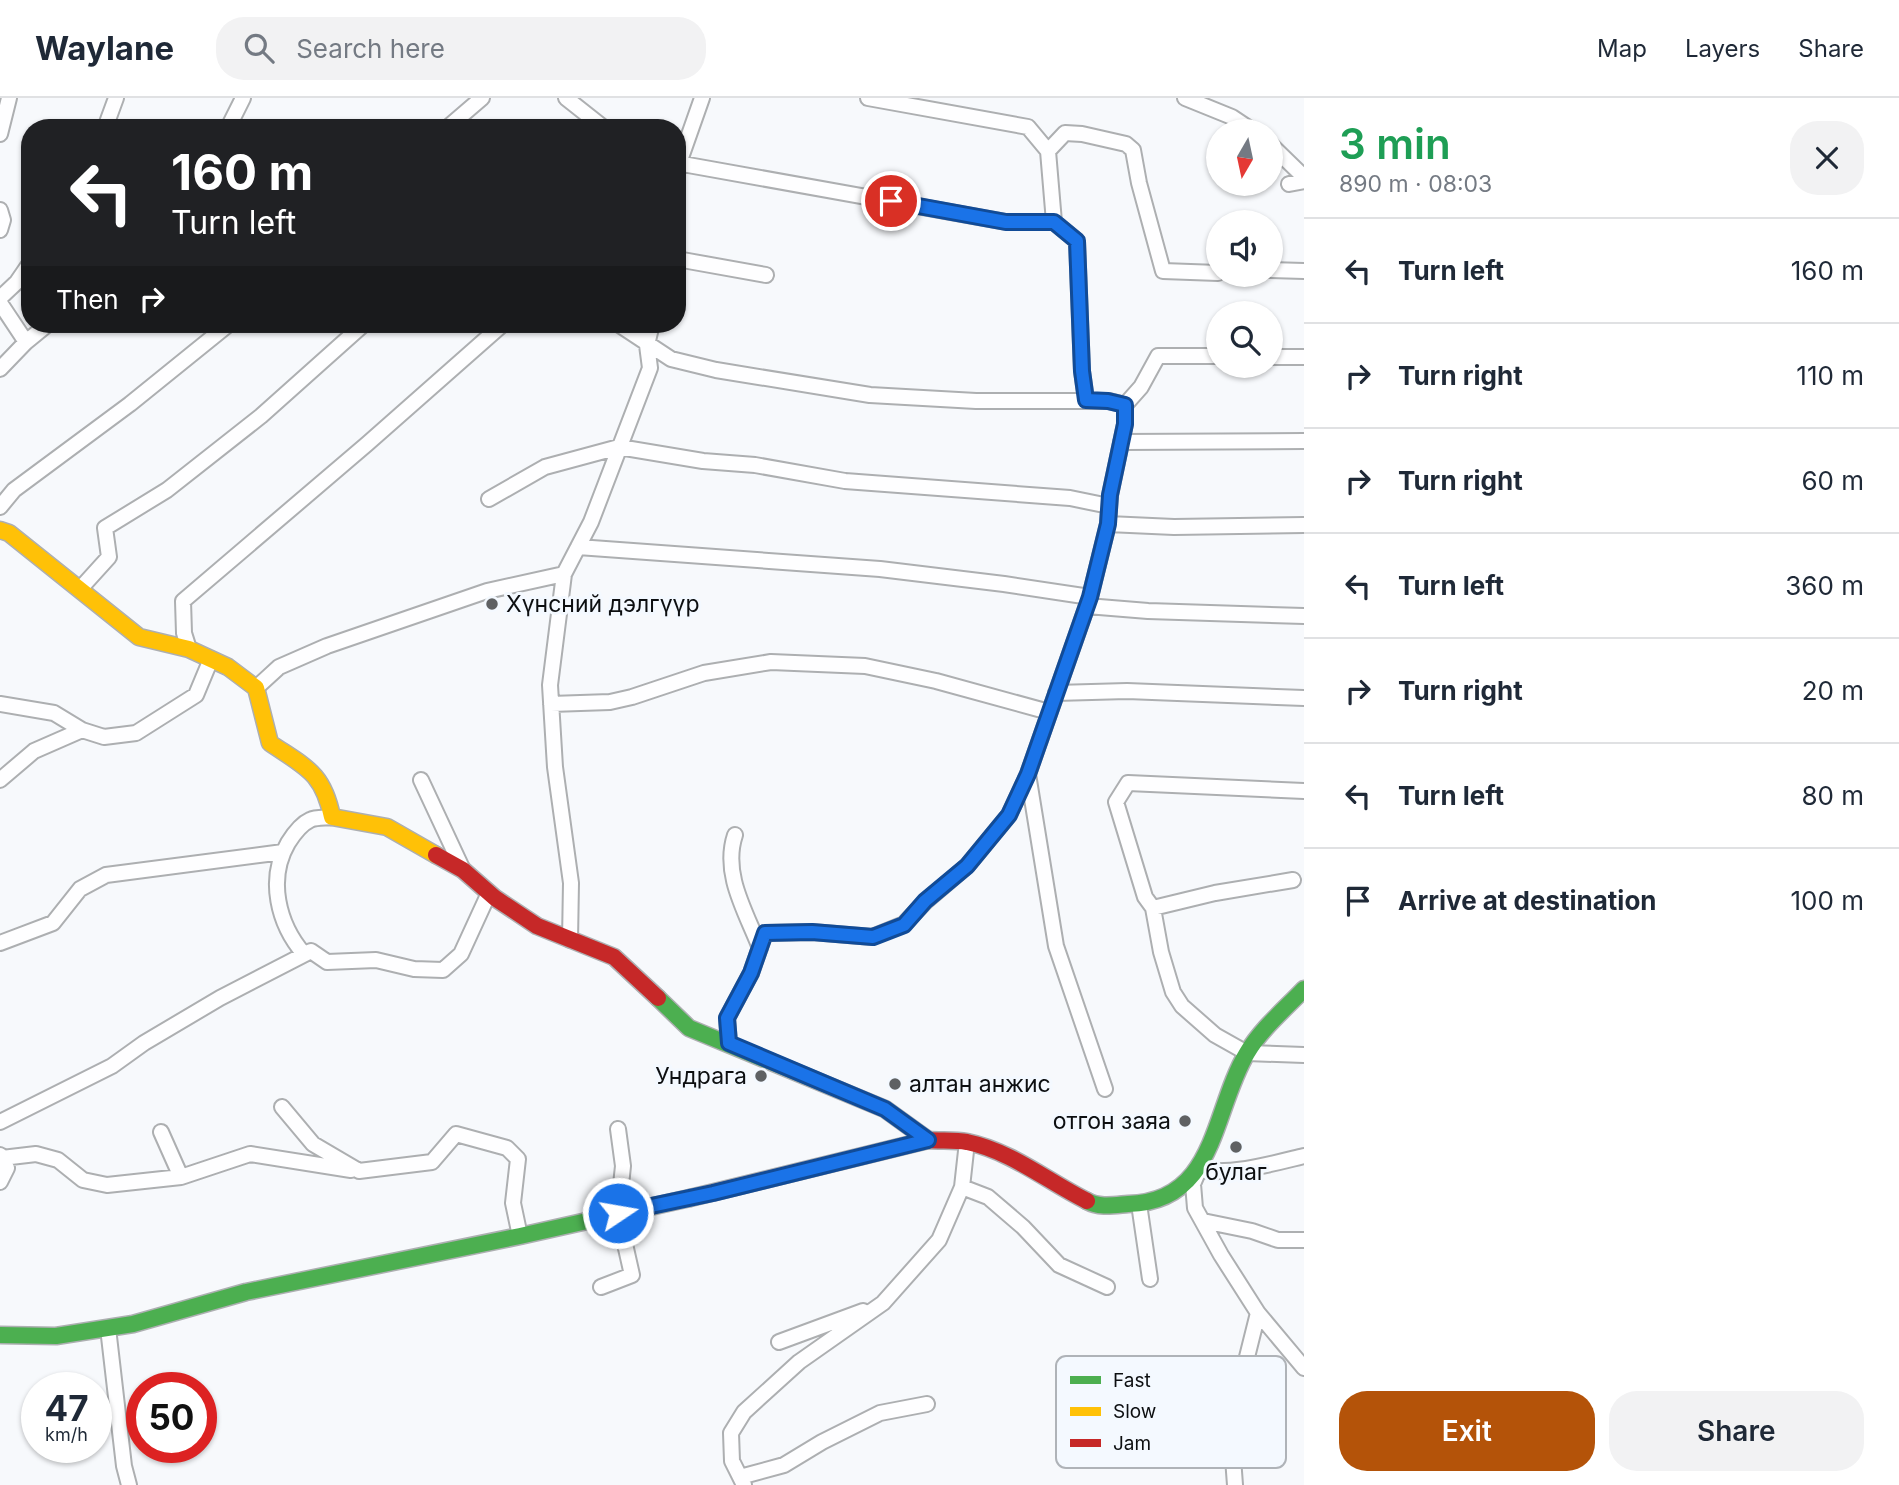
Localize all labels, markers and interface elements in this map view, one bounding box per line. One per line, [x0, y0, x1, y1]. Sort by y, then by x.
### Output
search box [216, 17, 706, 80]
text: Waylane [35, 28, 174, 68]
icon: search [240, 29, 278, 67]
text: Search here [296, 33, 445, 64]
text: Map [1597, 34, 1647, 63]
text: Layers [1685, 34, 1760, 63]
text: Share [1798, 34, 1864, 63]
text: 3 min [1339, 118, 1451, 169]
north arrow [1206, 119, 1283, 196]
map controls [1206, 119, 1283, 378]
button: close [1790, 121, 1864, 195]
text: 160 m [171, 143, 313, 202]
icon: left [56, 147, 147, 238]
text: 890 m · 08:03 [1339, 170, 1492, 198]
pin [861, 171, 921, 231]
icon: arrive [872, 182, 910, 220]
text: Turn left [171, 203, 296, 242]
button: sound [1206, 210, 1283, 287]
icon: left [1339, 252, 1377, 290]
text: Turn left [1398, 255, 1504, 286]
text: 160 m [1791, 255, 1864, 286]
icon: right [133, 280, 171, 318]
text: Then [56, 284, 119, 315]
button: search [1206, 301, 1283, 378]
icon: right [1339, 357, 1377, 395]
text: Turn right [1398, 360, 1523, 391]
text: 110 m [1796, 360, 1864, 391]
icon: right [1339, 462, 1377, 500]
text: Turn right [1398, 465, 1523, 496]
text: 60 m [1801, 465, 1864, 496]
icon: left [1339, 567, 1377, 605]
text: Turn left [1398, 570, 1504, 601]
text: 360 m [1785, 570, 1864, 601]
place label: Хүнсний дэлгүүр [506, 590, 700, 618]
marker: Хүнсний дэлгүүр [484, 596, 500, 612]
icon: right [1339, 672, 1377, 710]
text: Turn right [1398, 675, 1523, 706]
text: 20 m [1802, 675, 1864, 706]
icon: left [1339, 777, 1377, 815]
text: Turn left [1398, 780, 1504, 811]
text: 80 m [1801, 780, 1864, 811]
icon: arrive [1339, 882, 1377, 920]
text: Arrive at destination [1398, 885, 1657, 916]
text: 100 m [1791, 885, 1864, 916]
place label: Ундрага [655, 1062, 747, 1090]
marker: Ундрага [753, 1068, 769, 1084]
place label: алтан анжис [909, 1070, 1051, 1098]
marker: алтан анжис [887, 1076, 903, 1092]
place label: отгон заяа [1053, 1107, 1171, 1135]
marker: отгон заяа [1177, 1113, 1193, 1129]
marker: булаг [1228, 1139, 1244, 1155]
place label: булаг [1205, 1158, 1267, 1186]
position arrow [581, 1176, 655, 1250]
legend [1056, 1356, 1286, 1468]
text: Fast [1113, 1369, 1151, 1392]
speed limit sign: 50 [126, 1372, 217, 1463]
text: 47 [44, 1387, 89, 1429]
button: Exit [1339, 1391, 1595, 1471]
button: Share [1609, 1391, 1864, 1471]
text: Slow [1113, 1400, 1156, 1423]
text: km/h [45, 1424, 88, 1445]
text: Jam [1113, 1432, 1151, 1455]

